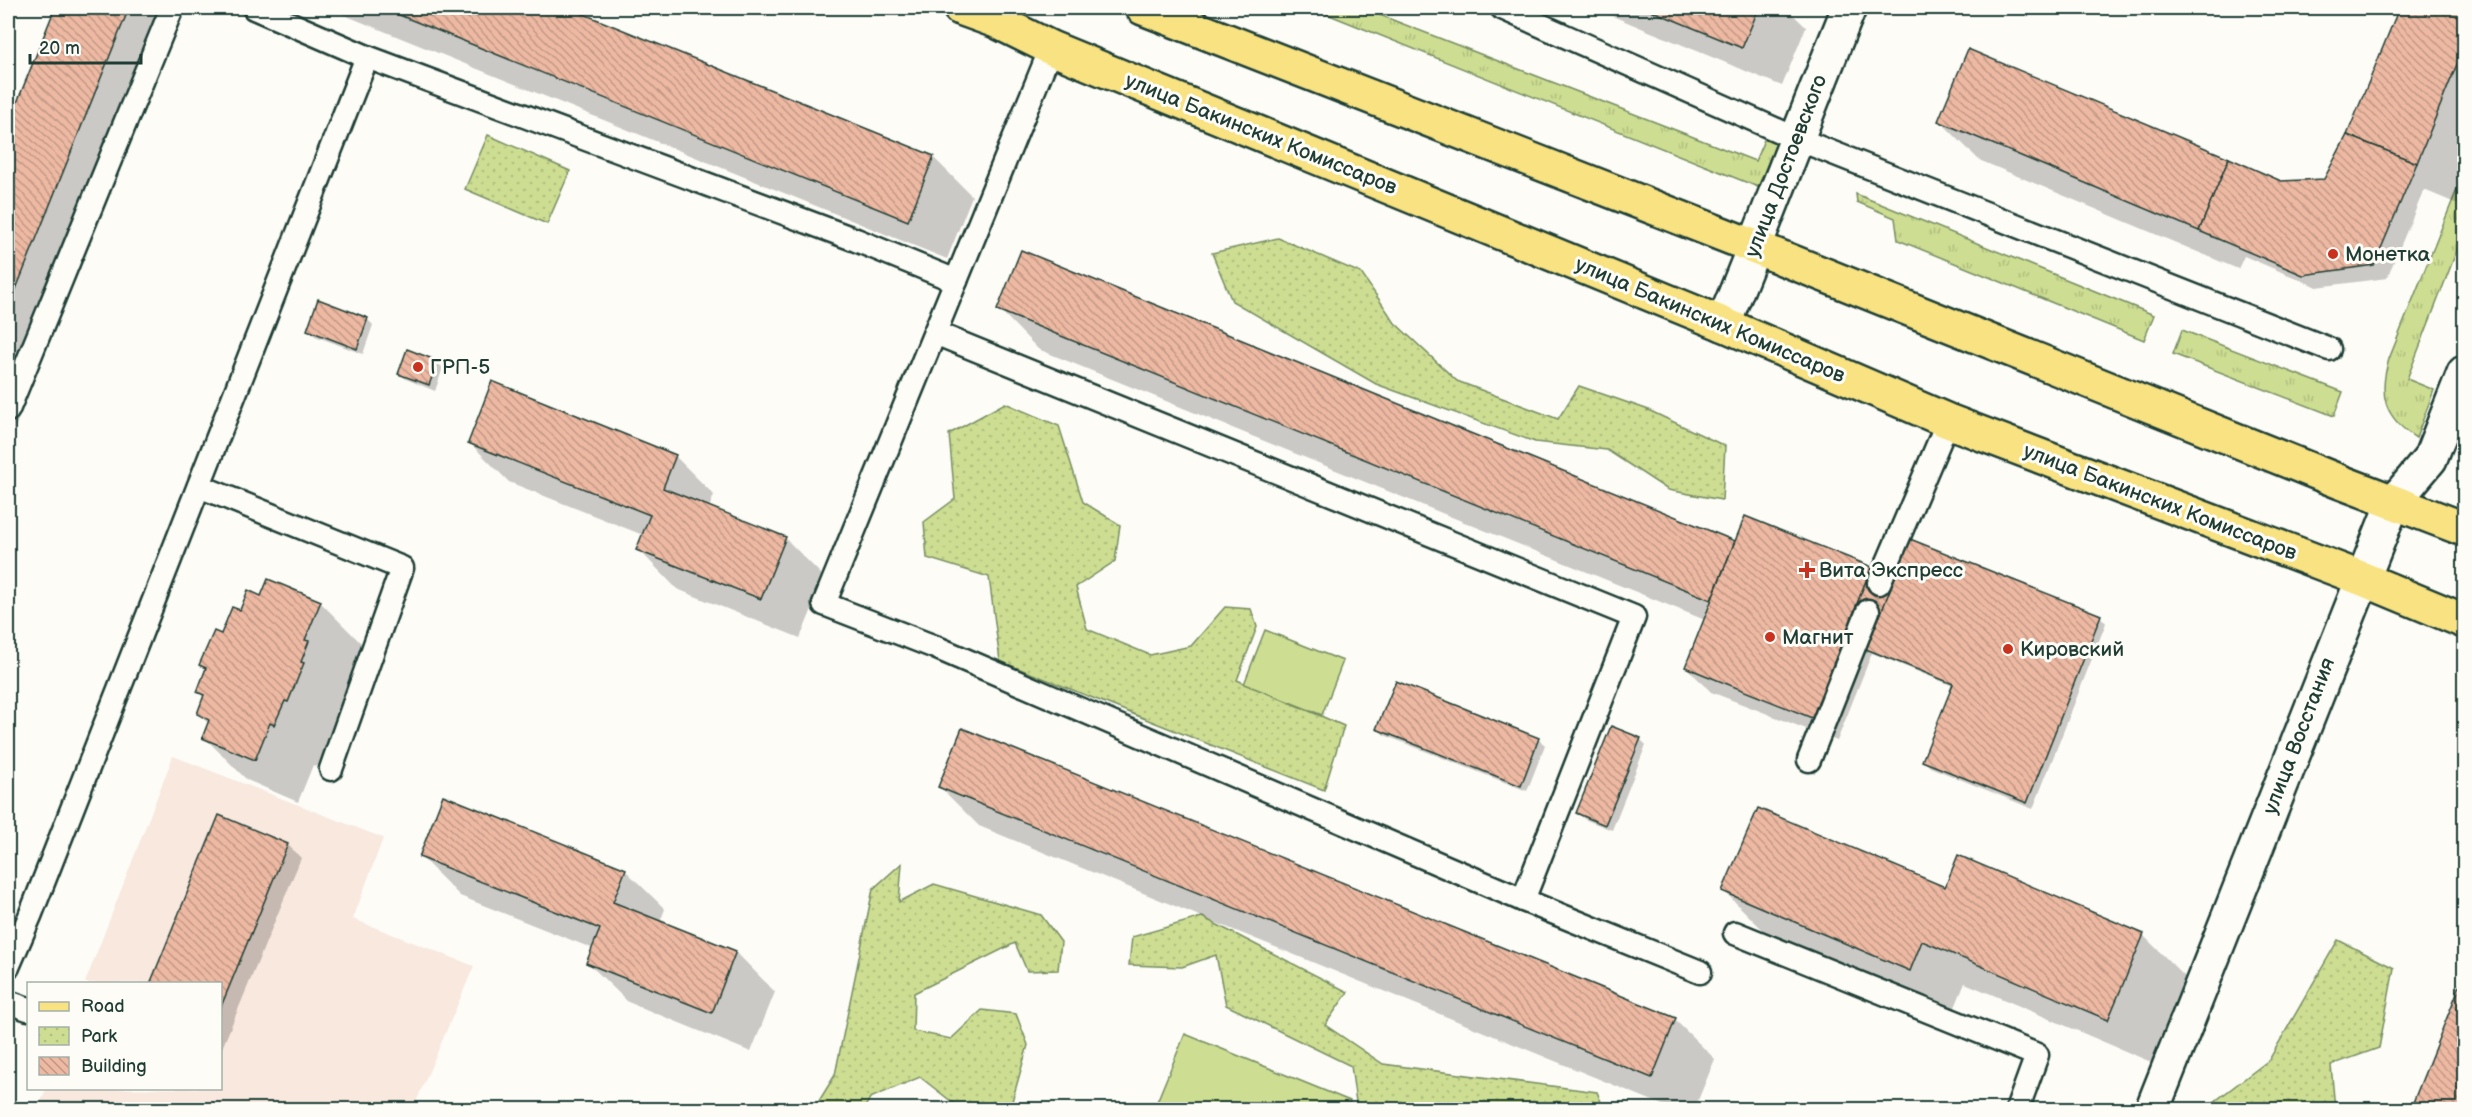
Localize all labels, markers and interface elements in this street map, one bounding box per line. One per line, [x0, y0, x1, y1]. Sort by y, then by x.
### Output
scale bar [30, 27, 141, 65]
text: 20 m [39, 38, 80, 59]
street label: улица Бакинских Комиссаров [1122, 68, 1400, 200]
street label: улица Достоевского [1740, 71, 1832, 261]
place label: Монетка [2345, 242, 2431, 267]
marker: Монетка [2326, 247, 2340, 261]
street label: улица Бакинских Комиссаров [1571, 252, 1849, 388]
place label: ГРП-5 [430, 355, 490, 380]
marker: ГРП-5 [411, 360, 425, 374]
street label: улица Бакинских Комиссаров [2020, 438, 2300, 566]
place label: Вита Экспресс [1819, 558, 1963, 583]
marker: Вита Экспресс [1800, 563, 1814, 577]
place label: Магнит [1782, 625, 1854, 650]
marker: Магнит [1763, 630, 1777, 644]
place label: Кировский [2020, 637, 2124, 662]
marker: Кировский [2001, 642, 2015, 656]
street label: улица Восстания [2258, 654, 2340, 818]
legend [27, 982, 222, 1090]
text: Road [81, 996, 125, 1017]
text: Park [81, 1026, 117, 1047]
text: Building [81, 1056, 147, 1077]

